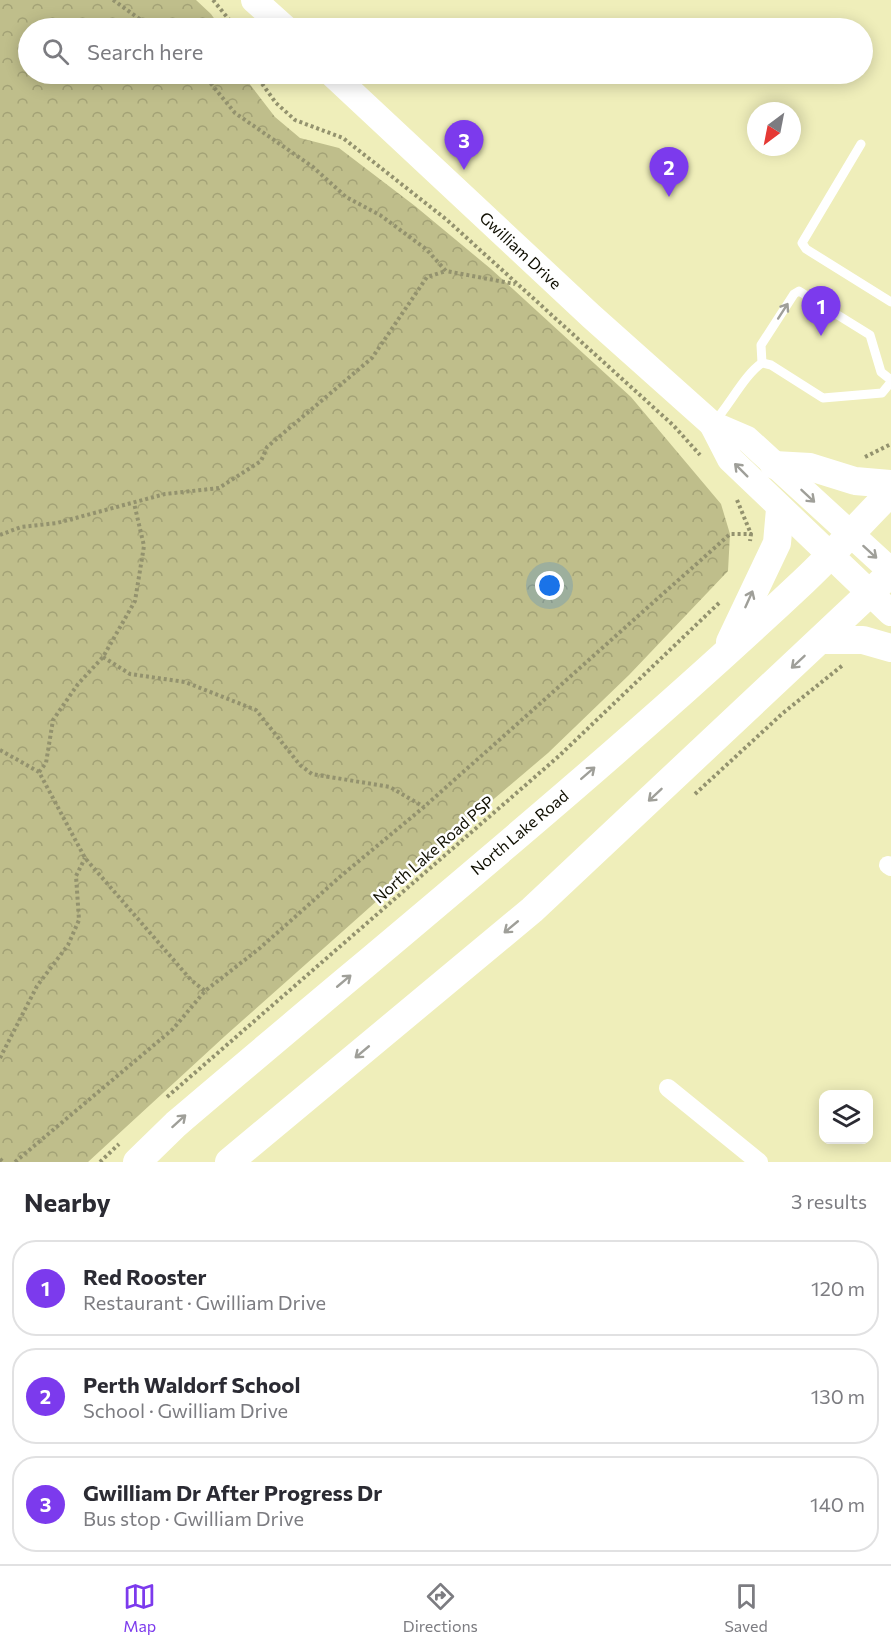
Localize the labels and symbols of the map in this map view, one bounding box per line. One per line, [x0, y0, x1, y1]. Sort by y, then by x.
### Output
north arrow [747, 102, 801, 156]
pin: 3 [444, 120, 484, 170]
pin: 2 [650, 148, 688, 197]
street label: Gwilliam Drive [476, 207, 566, 293]
pin: 1 [802, 286, 840, 336]
one-way arrow [777, 303, 789, 320]
one-way arrow [734, 463, 749, 478]
one-way arrow [800, 489, 815, 503]
one-way arrow [862, 545, 877, 559]
your location [535, 571, 564, 600]
one-way arrow [744, 590, 756, 608]
one-way arrow [790, 655, 805, 669]
one-way arrow [580, 766, 595, 780]
street label: North Lake Road [466, 786, 572, 878]
one-way arrow [648, 788, 663, 802]
street label: North Lake Road PSP [369, 791, 497, 907]
one-way arrow [504, 920, 519, 934]
one-way arrow [336, 974, 351, 988]
one-way arrow [354, 1045, 370, 1058]
one-way arrow [171, 1114, 186, 1128]

